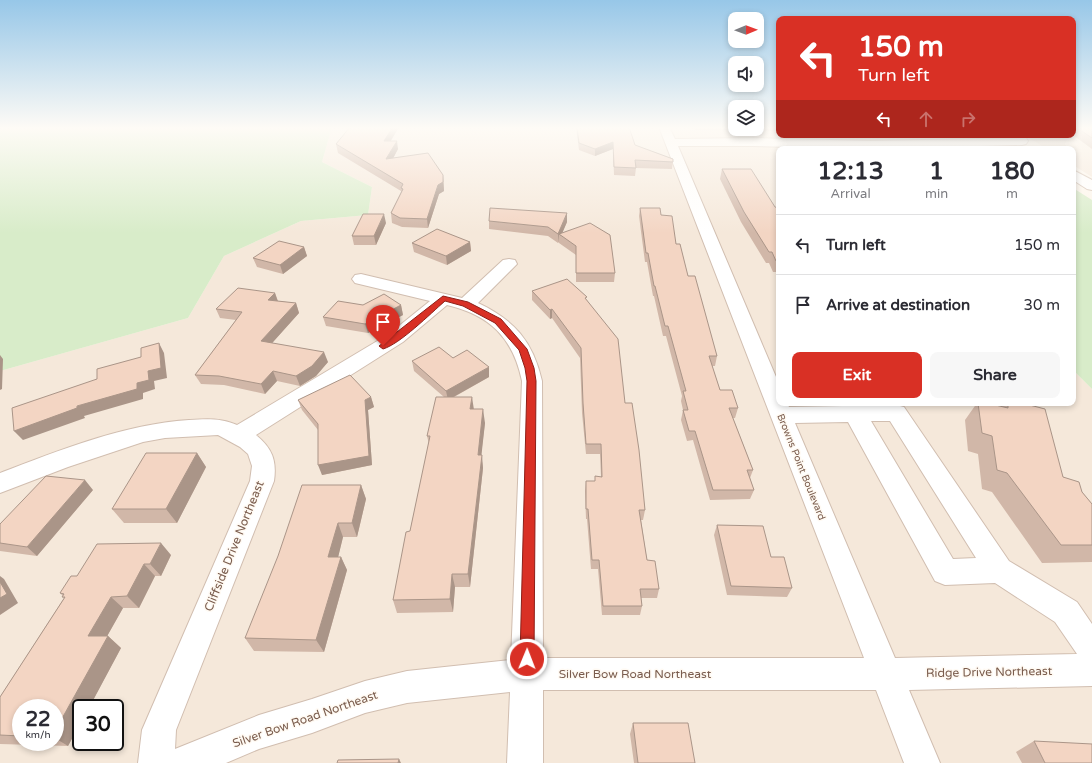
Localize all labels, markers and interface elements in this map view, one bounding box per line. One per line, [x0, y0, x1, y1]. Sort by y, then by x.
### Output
north arrow [728, 12, 764, 48]
map controls [728, 12, 764, 136]
text: 150 m [858, 30, 944, 64]
icon: left [792, 32, 844, 84]
button: sound [728, 56, 764, 92]
text: Turn left [858, 64, 930, 86]
button: layers [728, 100, 764, 136]
icon: left [873, 108, 895, 130]
icon: ahead [915, 108, 937, 130]
icon: right [957, 108, 979, 130]
text: 12:13 [817, 157, 884, 186]
text: 1 [929, 157, 944, 186]
text: 180 [989, 157, 1035, 186]
text: Arrival [830, 186, 871, 202]
text: min [925, 186, 948, 202]
text: m [1006, 186, 1018, 202]
icon: left [792, 234, 814, 256]
text: Turn left [826, 236, 886, 254]
text: 150 m [1014, 236, 1060, 254]
icon: arrive [792, 294, 814, 316]
text: Arrive at destination [826, 296, 970, 314]
text: 30 m [1023, 296, 1060, 314]
pin [366, 305, 400, 346]
icon: arrive [372, 311, 394, 333]
button: Exit [792, 352, 922, 398]
button: Share [930, 352, 1060, 398]
street label: Browns Point Boulevard [774, 412, 828, 522]
street label: Cliffside Drive Northeast [201, 478, 267, 613]
position arrow [506, 638, 548, 680]
street label: Ridge Drive Northeast [926, 664, 1053, 680]
street label: Silver Bow Road Northeast [559, 667, 712, 681]
street label: Silver Bow Road Northeast [231, 687, 380, 750]
speed limit sign: 30 [72, 699, 124, 751]
text: 22 [25, 708, 51, 732]
text: km/h [25, 729, 51, 741]

